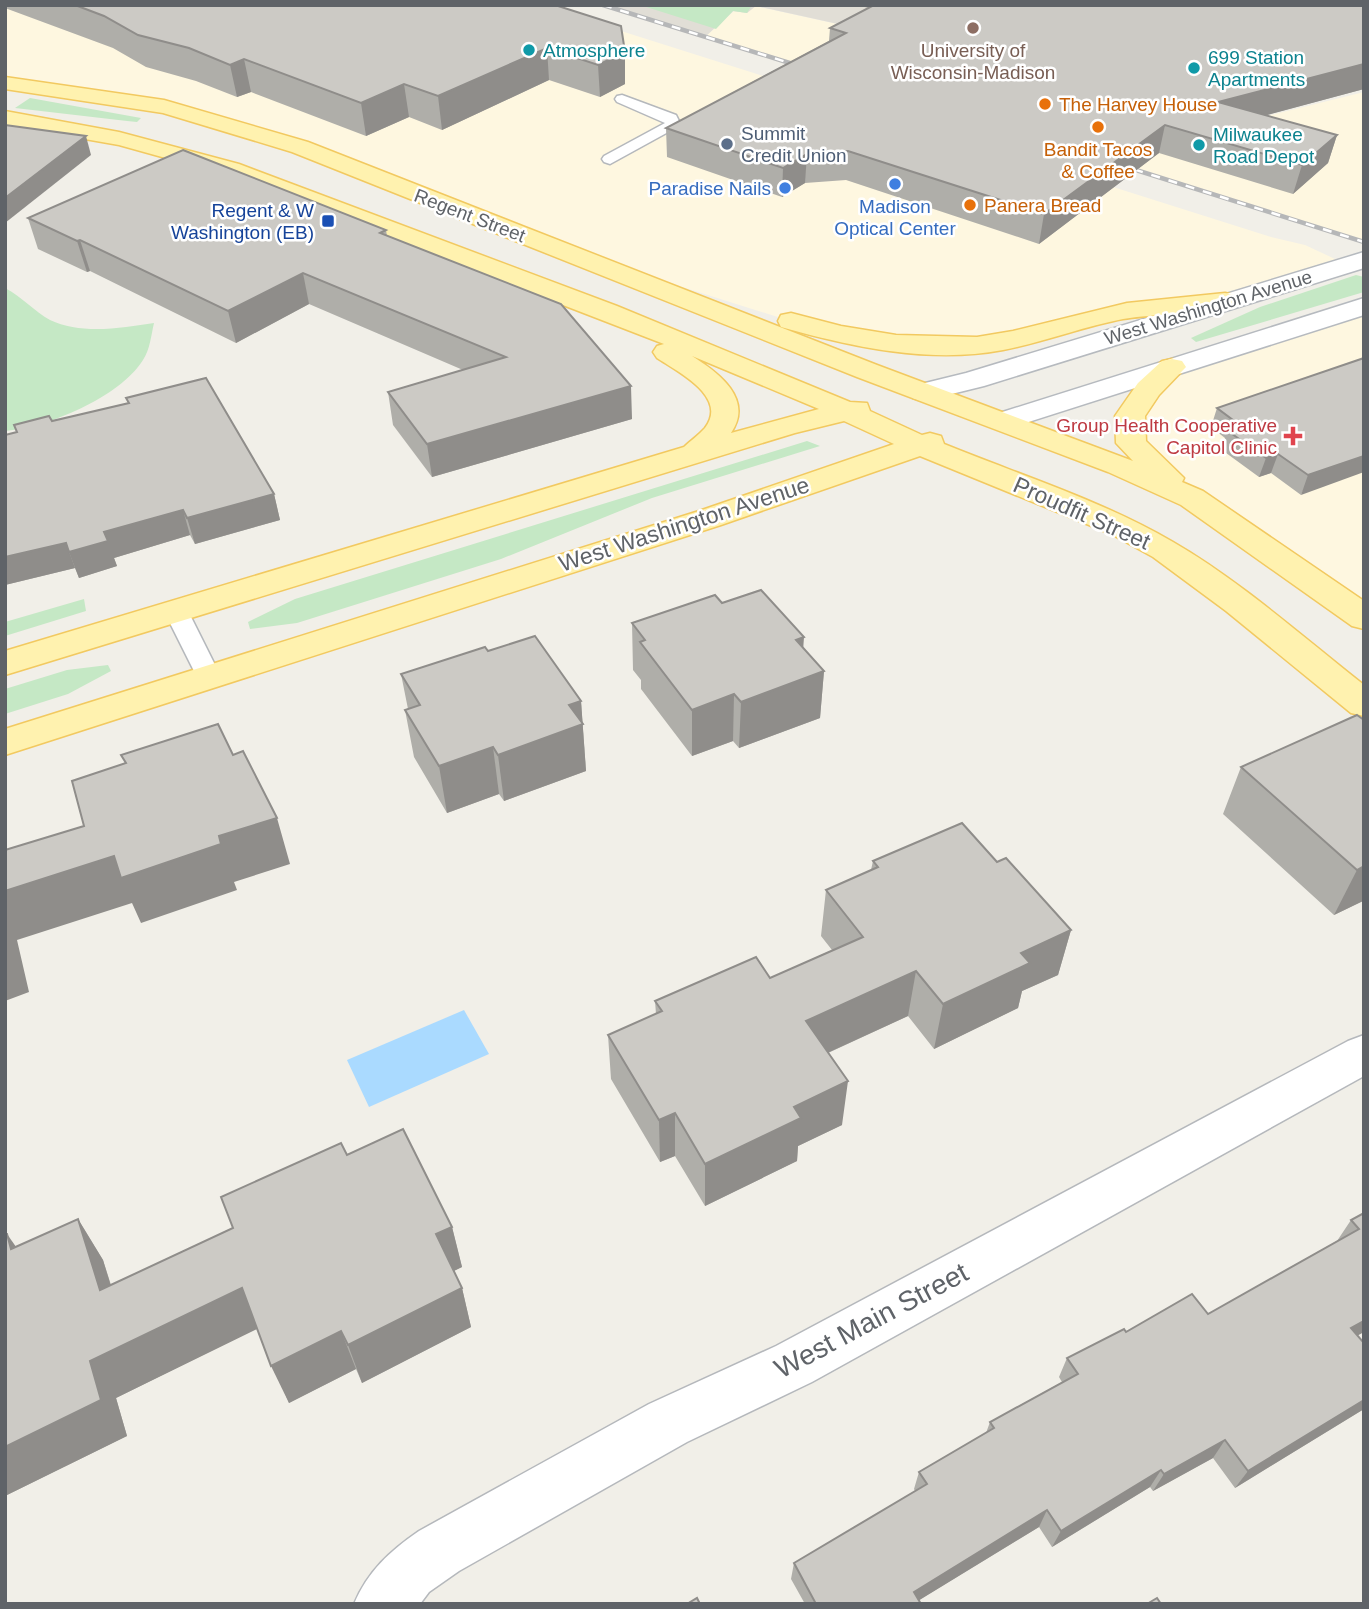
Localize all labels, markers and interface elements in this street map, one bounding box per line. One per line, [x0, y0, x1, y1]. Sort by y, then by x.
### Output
marker: University of Wisconsin-Madison [965, 20, 981, 36]
place label: Atmosphere [543, 40, 645, 61]
place label: University of Wisconsin-Madison [891, 40, 1055, 83]
marker: Atmosphere [521, 42, 537, 58]
place label: 699 Station Apartments [1208, 47, 1305, 90]
marker: 699 Station Apartments [1186, 60, 1202, 76]
place label: The Harvey House [1059, 94, 1217, 115]
marker: The Harvey House [1037, 96, 1053, 112]
marker: Bandit Tacos & Coffee [1090, 119, 1106, 135]
place label: Summit Credit Union [741, 123, 847, 166]
place label: Milwaukee Road Depot [1213, 124, 1315, 167]
marker: Summit Credit Union [719, 136, 735, 152]
marker: Milwaukee Road Depot [1191, 137, 1207, 153]
place label: Bandit Tacos & Coffee [1044, 139, 1152, 182]
marker: Madison Optical Center [887, 176, 903, 192]
place label: Paradise Nails [649, 178, 771, 199]
marker: Paradise Nails [777, 180, 793, 196]
street label: Regent Street [411, 185, 529, 247]
place label: Panera Bread [984, 195, 1101, 216]
place label: Madison Optical Center [834, 196, 956, 239]
marker: Panera Bread [962, 197, 978, 213]
place label: Regent & W Washington (EB) [171, 200, 314, 243]
marker: Regent & W Washington (EB) [320, 213, 336, 229]
street label: West Washington Avenue [1102, 266, 1315, 349]
place label: Group Health Cooperative Capitol Clinic [1056, 415, 1277, 458]
marker: Group Health Cooperative Capitol Clinic [1283, 426, 1303, 446]
street label: West Washington Avenue [556, 471, 812, 577]
street label: Proudfit Street [1010, 471, 1155, 555]
street label: West Main Street [769, 1256, 973, 1384]

